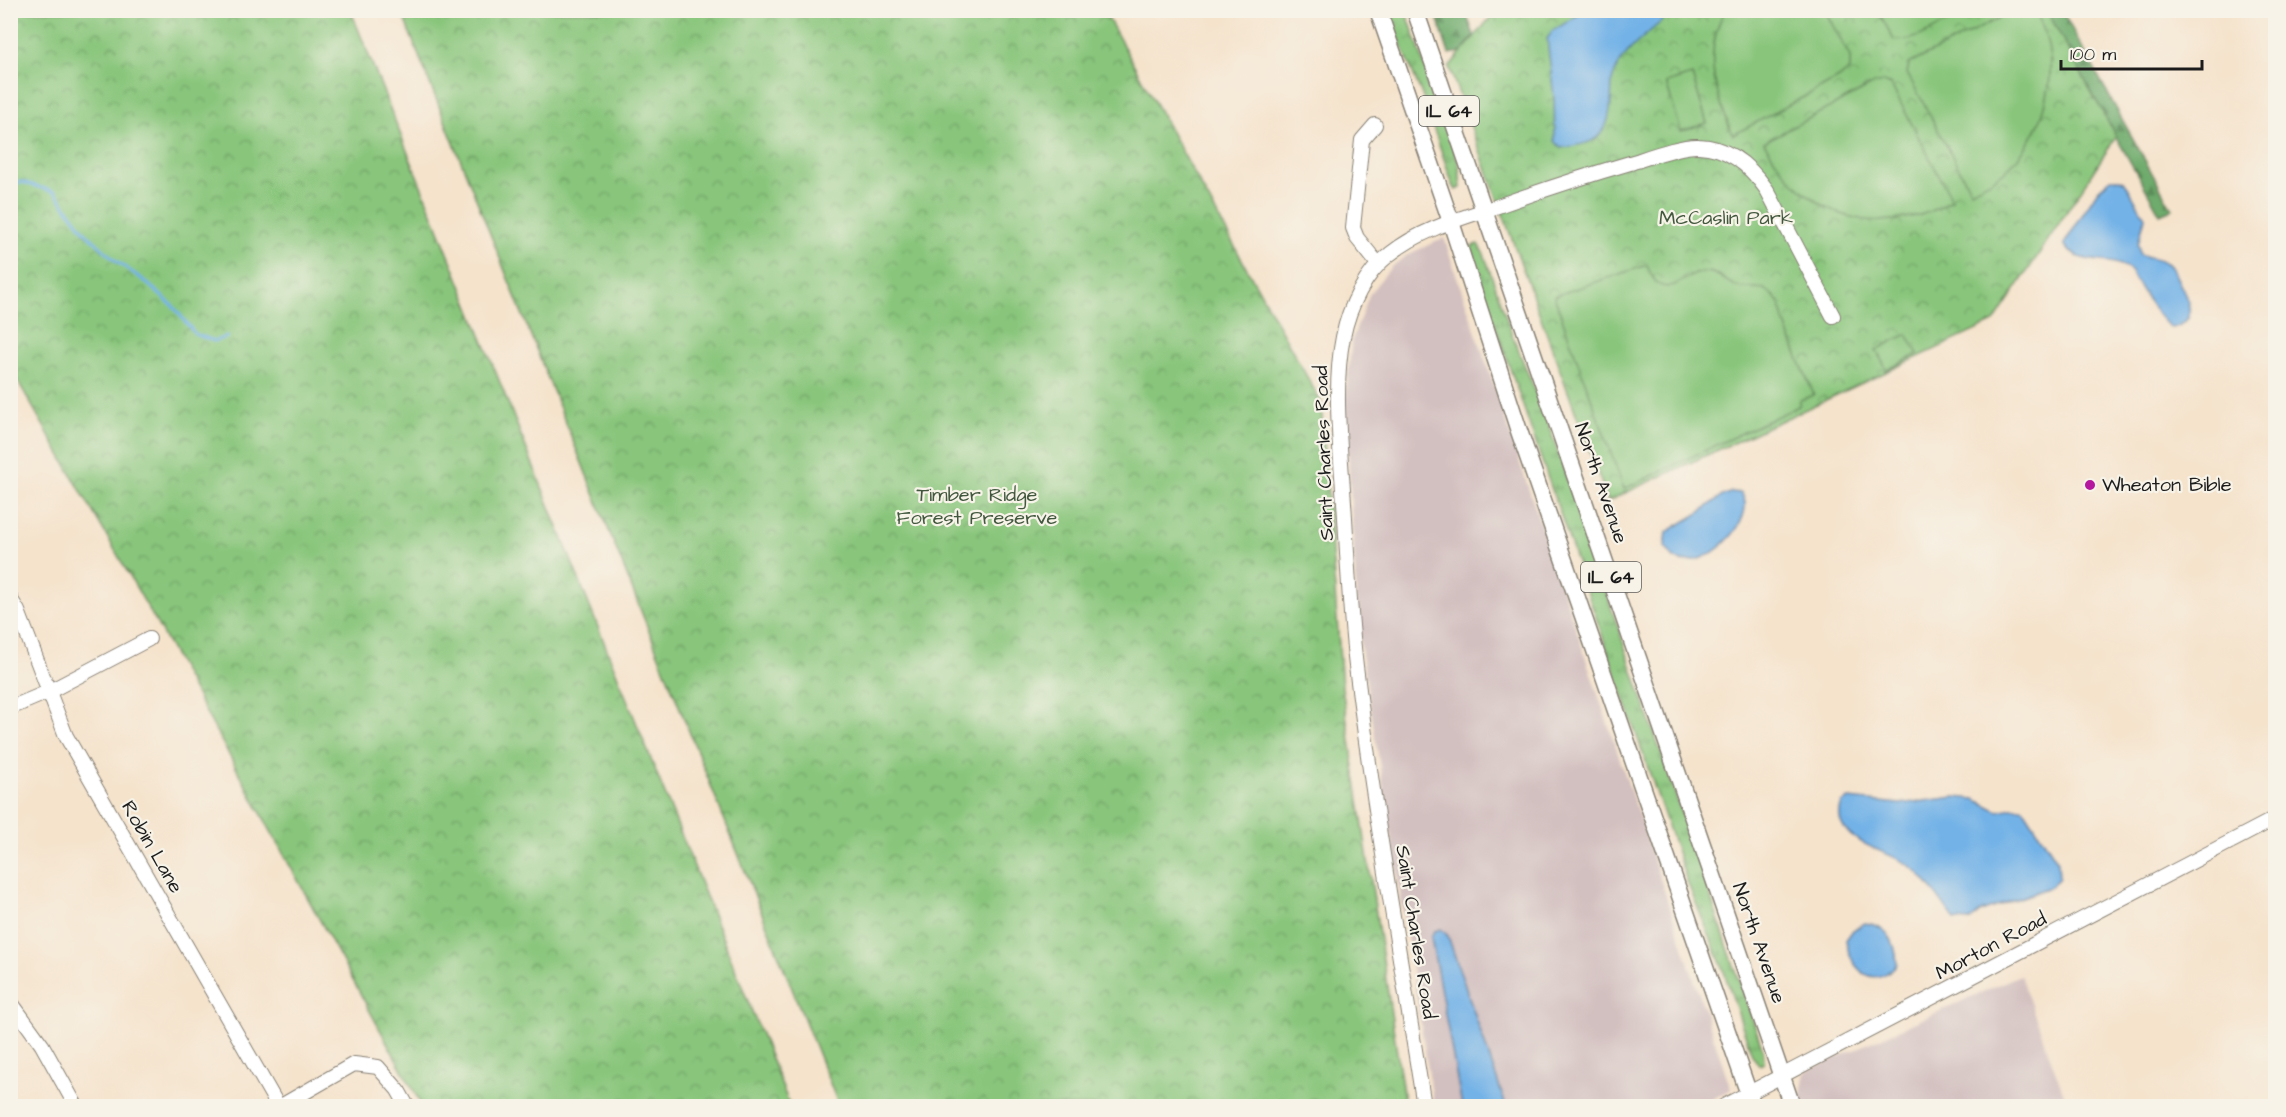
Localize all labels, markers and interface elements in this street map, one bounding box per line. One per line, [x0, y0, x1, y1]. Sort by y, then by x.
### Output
scale bar [2061, 33, 2202, 71]
text: 100 m [2070, 42, 2116, 67]
road number: IL 64 [1419, 96, 1479, 126]
park label: McCaslin Park [1659, 204, 1793, 232]
street label: Saint Charles Road [1307, 365, 1341, 541]
street label: North Avenue [1567, 419, 1635, 547]
place label: Wheaton Bible [2102, 471, 2232, 499]
marker: Wheaton Bible [2083, 478, 2097, 492]
park label: Timber Ridge Forest Preserve [897, 481, 1058, 532]
road number: IL 64 [1581, 562, 1641, 592]
street label: Robin Lane [114, 796, 190, 899]
street label: Saint Charles Road [1388, 843, 1444, 1021]
street label: North Avenue [1725, 879, 1793, 1007]
street label: Morton Road [1931, 905, 2051, 987]

